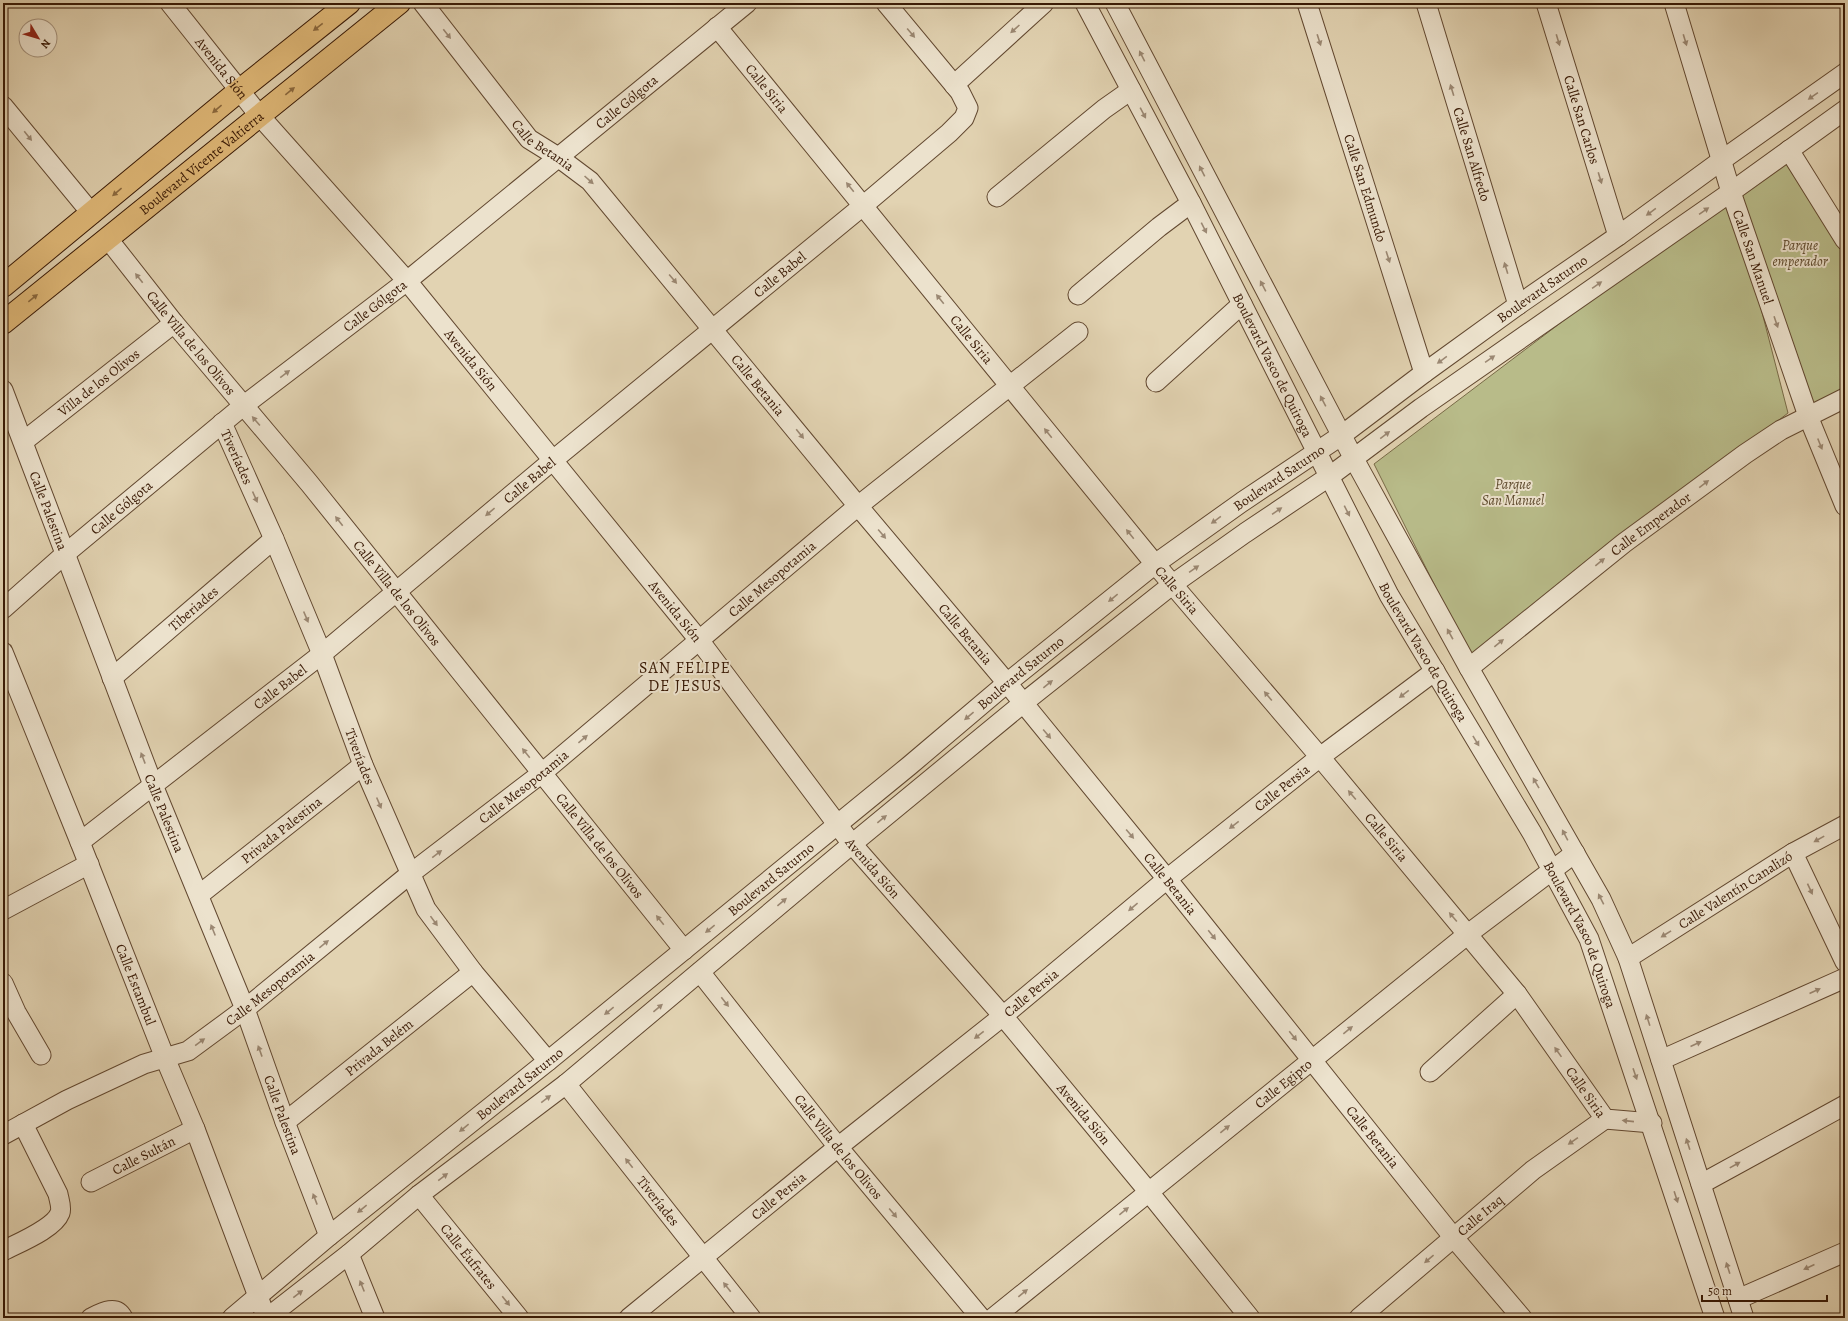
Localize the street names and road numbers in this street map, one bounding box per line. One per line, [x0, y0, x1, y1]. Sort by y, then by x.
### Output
street label: Avenida Sión [190, 32, 252, 104]
street label: Calle Siria [741, 60, 793, 117]
street label: Calle Gólgota [591, 70, 662, 133]
street label: Calle San Carlos [1559, 73, 1604, 166]
street label: Calle San Alfredo [1448, 105, 1495, 204]
street label: Boulevard Vicente Valtierra [135, 107, 268, 219]
street label: Calle Betania [507, 115, 578, 176]
street label: Calle San Edmundo [1339, 132, 1391, 245]
street label: Calle San Manuel [1728, 207, 1778, 307]
street label: Calle Babel [749, 247, 811, 302]
street label: Boulevard Saturno [1493, 251, 1591, 327]
street label: Calle Gólgota [339, 275, 411, 337]
street label: Calle Villa de los Olivos [142, 287, 240, 399]
street label: Boulevard Vasco de Quiroga [1228, 290, 1317, 441]
street label: Calle Siria [946, 311, 997, 369]
street label: Avenida Sión [439, 324, 502, 395]
street label: Villa de los Olivos [53, 345, 144, 421]
street label: Calle Betania [727, 350, 789, 421]
street label: Tiveríades [216, 426, 257, 488]
street label: Boulevard Saturno [1229, 440, 1329, 515]
street label: Calle Babel [499, 453, 560, 508]
street label: Calle Palestina [25, 468, 72, 554]
street label: Calle Gólgota [86, 476, 157, 539]
street label: Calle Emperador [1607, 487, 1696, 560]
street label: Calle Villa de los Olivos [349, 536, 445, 650]
street label: Calle Mesopotamia [724, 536, 820, 622]
street label: Calle Siria [1151, 562, 1203, 619]
street label: Avenida Sión [644, 576, 706, 647]
street label: Boulevard Vasco de Quiroga [1374, 579, 1472, 726]
street label: Tiberiades [165, 582, 222, 635]
street label: Calle Betania [934, 599, 997, 669]
street label: Boulevard Saturno [974, 632, 1068, 714]
street label: Calle Babel [249, 660, 311, 714]
street label: Tiveríades [340, 726, 379, 788]
street label: Calle Mesopotamia [475, 745, 573, 828]
street label: Calle Persia [1250, 760, 1314, 816]
street label: Calle Palestina [140, 771, 189, 856]
street label: Calle Villa de los Olivos [551, 789, 648, 903]
street label: Privada Palestina [237, 792, 326, 868]
street label: Calle Siria [1360, 809, 1412, 866]
street label: Avenida Sión [840, 833, 905, 903]
street label: Boulevard Saturno [724, 838, 818, 920]
street label: Calle Valentín Canalizó [1675, 847, 1796, 934]
street label: Calle Betania [1139, 849, 1201, 919]
street label: Boulevard Vasco de Quiroga [1539, 858, 1620, 1011]
street label: Calle Estambul [111, 941, 160, 1029]
street label: Calle Mesopotamia [222, 947, 319, 1030]
street label: Calle Persia [1000, 964, 1063, 1022]
street label: Privada Belém [341, 1014, 417, 1081]
street label: Boulevard Saturno [472, 1043, 567, 1125]
street label: Calle Egipto [1251, 1055, 1316, 1113]
street label: Calle Siria [1561, 1063, 1610, 1122]
street label: Calle Palestina [259, 1073, 306, 1158]
street label: Avenida Sión [1052, 1078, 1115, 1149]
street label: Calle Villa de los Olivos [790, 1090, 887, 1204]
street label: Calle Betania [1342, 1102, 1404, 1173]
street label: Calle Sultán [109, 1132, 179, 1180]
street label: Calle Persia [747, 1168, 811, 1224]
street label: Tiveríades [632, 1172, 684, 1230]
street label: Calle Iraq [1453, 1190, 1508, 1240]
street label: Calle Éufrates [436, 1220, 501, 1294]

